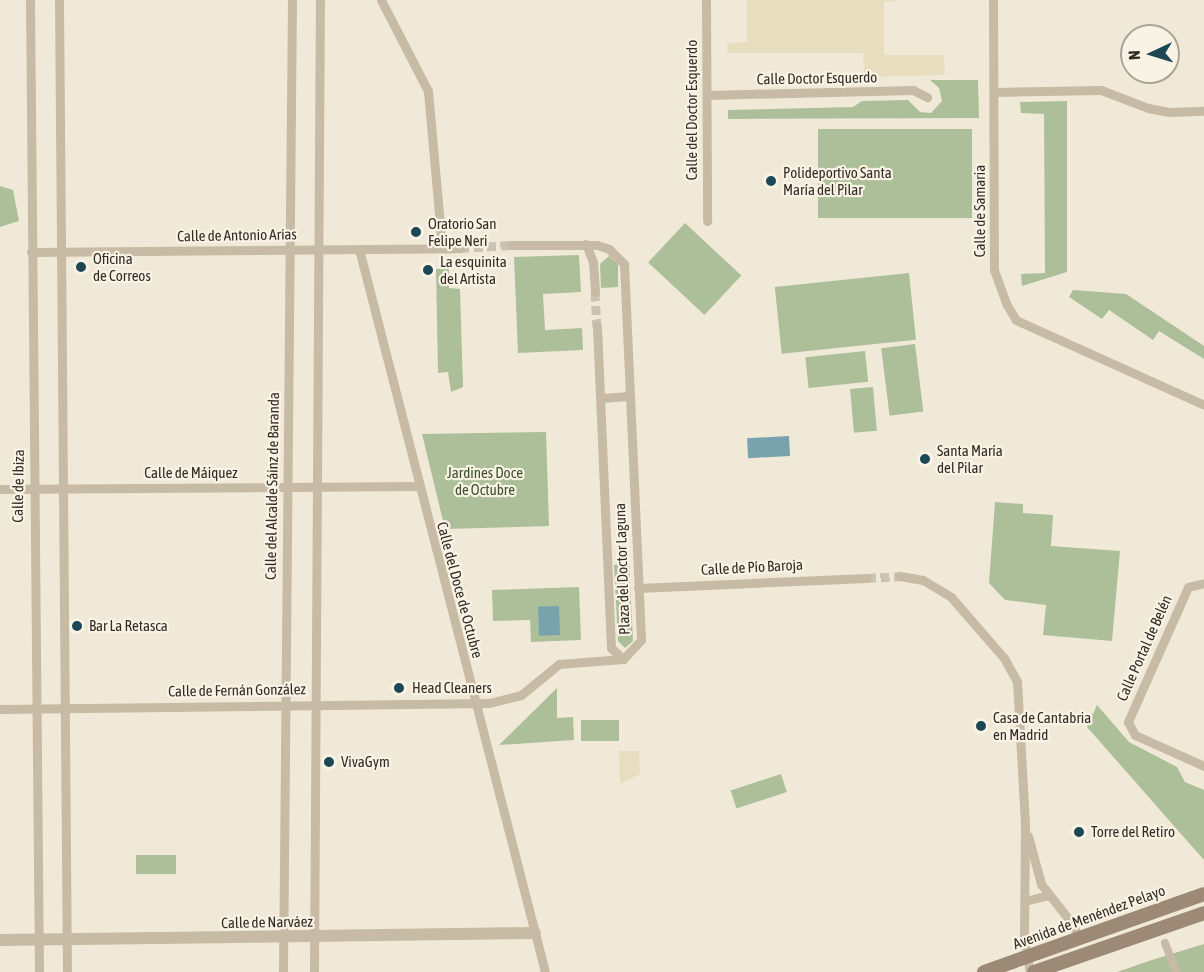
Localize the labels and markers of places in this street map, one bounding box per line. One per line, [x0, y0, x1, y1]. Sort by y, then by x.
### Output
place label: Polideportivo Santa María del Pilar [783, 163, 892, 198]
marker: Polideportivo Santa María del Pilar [764, 174, 778, 188]
place label: Oratorio San Felipe Neri [428, 214, 497, 249]
marker: Oratorio San Felipe Neri [409, 225, 423, 239]
place label: Oficina de Correos [93, 249, 151, 284]
place label: La esquinita del Artista [440, 252, 507, 287]
marker: Oficina de Correos [74, 260, 88, 274]
marker: La esquinita del Artista [421, 263, 435, 277]
place label: Santa María del Pilar [937, 441, 1003, 476]
marker: Santa María del Pilar [918, 452, 932, 466]
place label: Bar La Retasca [89, 617, 168, 635]
marker: Bar La Retasca [70, 619, 84, 633]
marker: Head Cleaners [390, 679, 408, 697]
place label: Head Cleaners [412, 679, 492, 697]
place label: Casa de Cantabria en Madrid [993, 708, 1091, 743]
marker: Casa de Cantabria en Madrid [974, 719, 988, 733]
place label: VivaGym [341, 753, 390, 771]
marker: VivaGym [322, 755, 336, 769]
place label: Torre del Retiro [1091, 823, 1175, 841]
marker: Torre del Retiro [1072, 825, 1086, 839]

